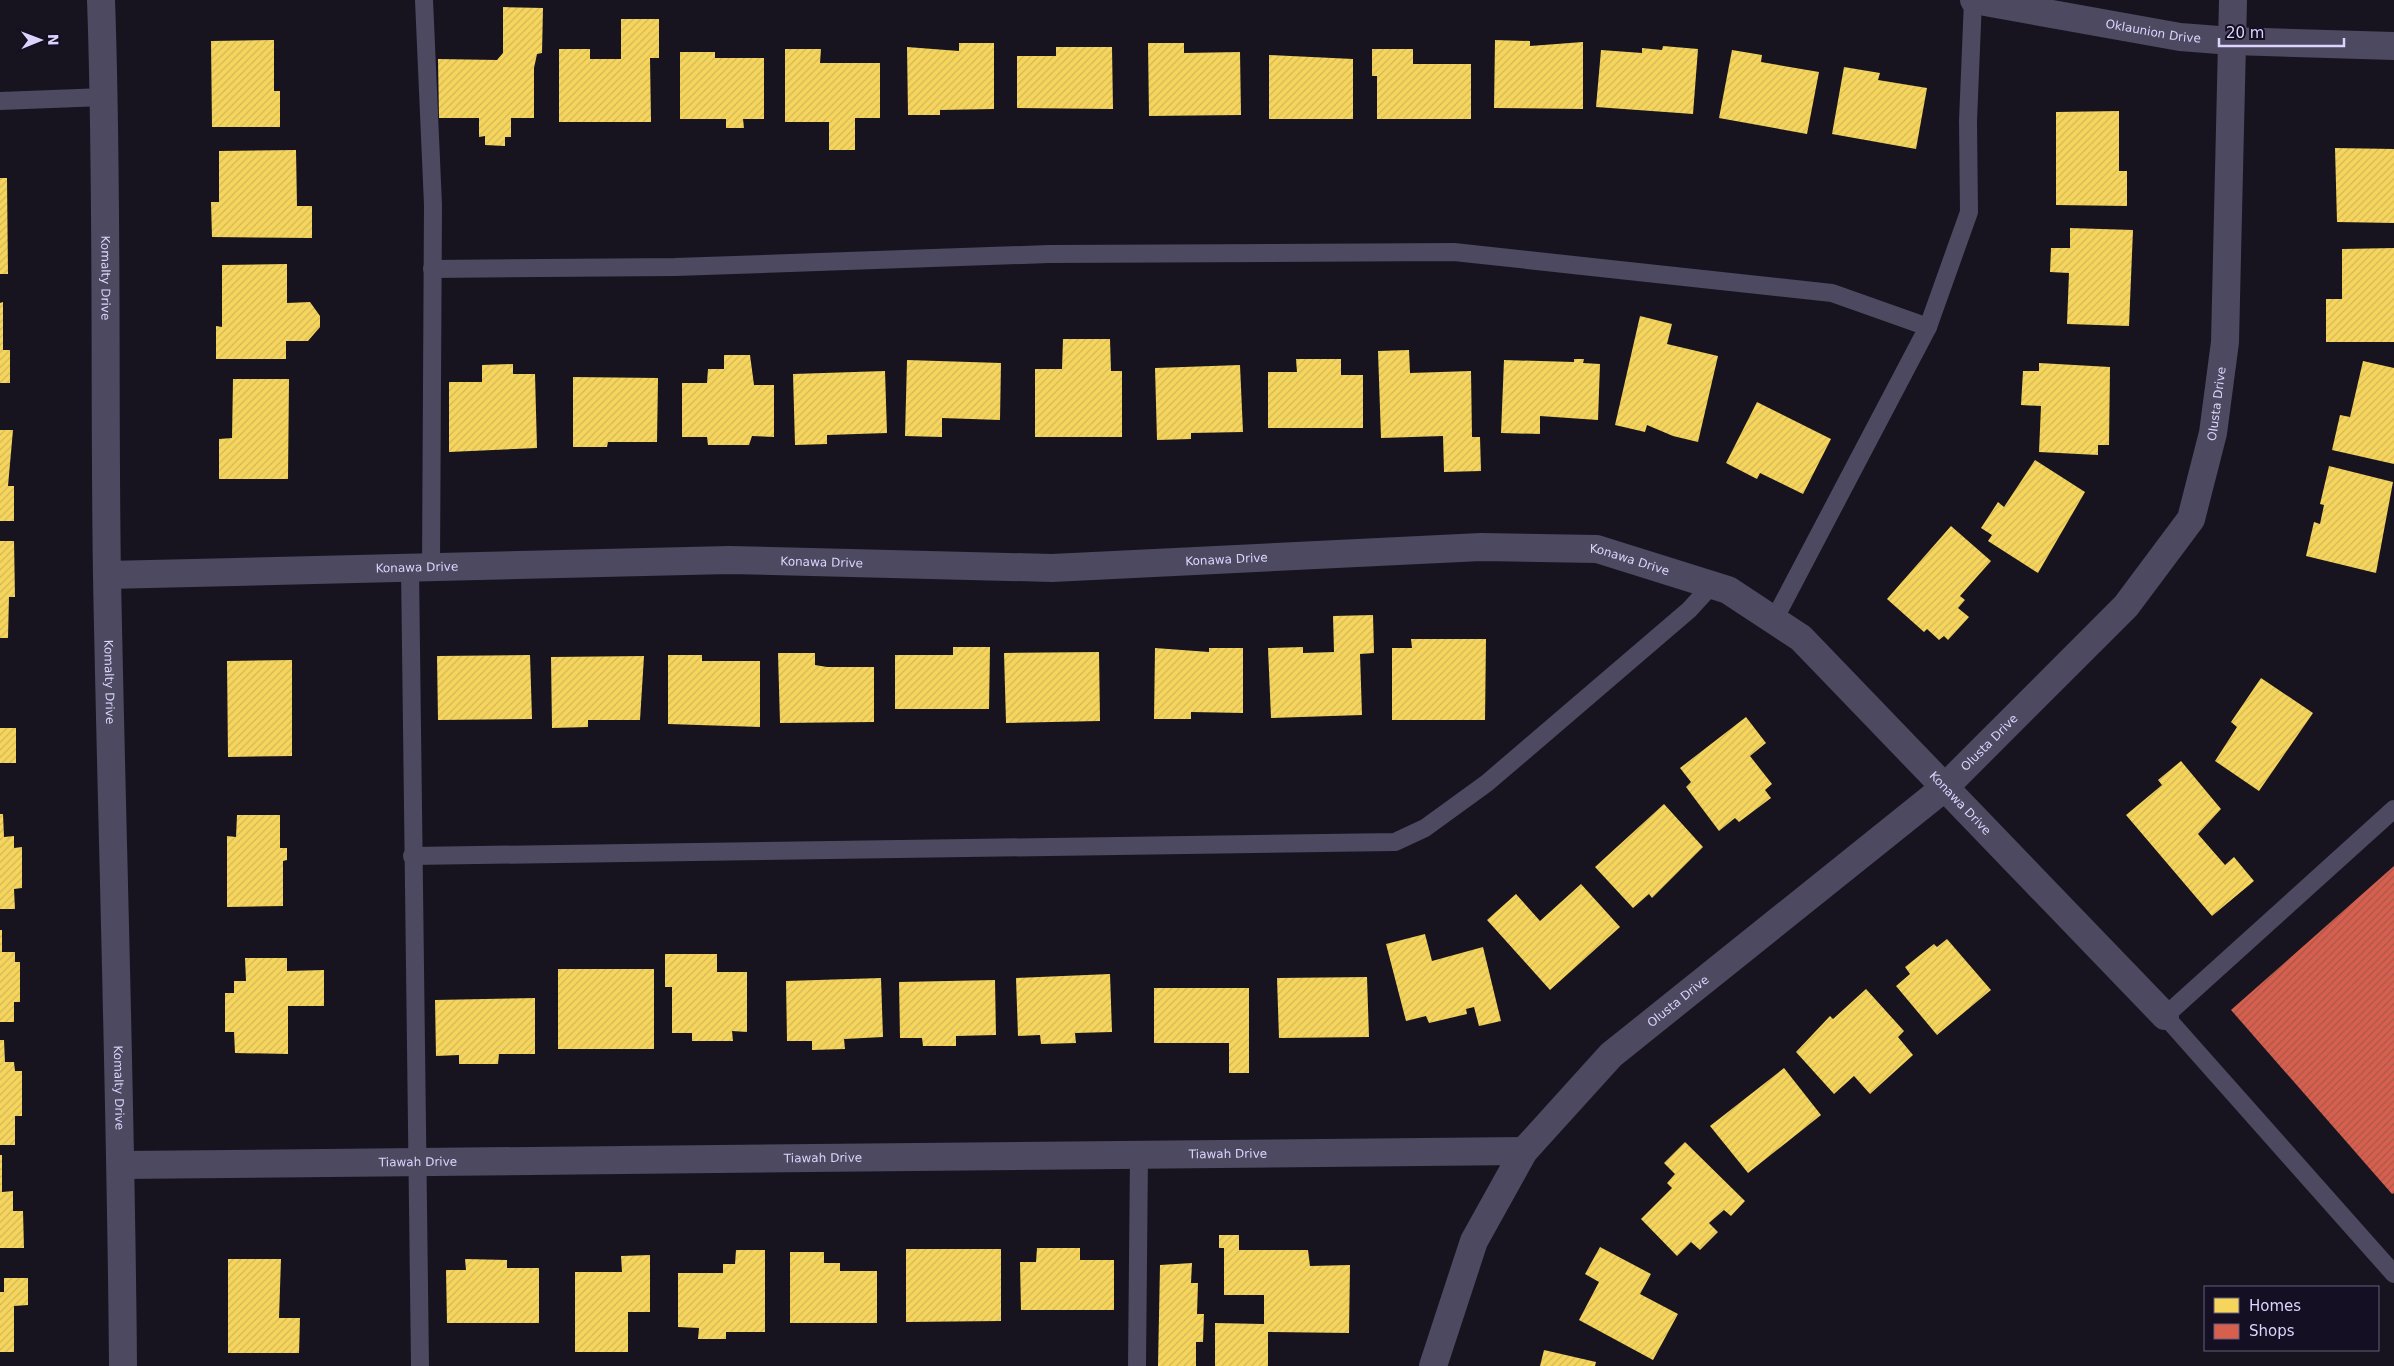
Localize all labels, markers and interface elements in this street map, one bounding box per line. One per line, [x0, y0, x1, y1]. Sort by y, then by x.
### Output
north arrow [15, 15, 65, 65]
scale bar [2219, 15, 2344, 47]
street label: Oklaunion Drive [2104, 17, 2201, 46]
text: 20 m [2226, 24, 2264, 42]
text: N [45, 34, 61, 46]
street label: Komalty Drive [98, 236, 113, 320]
street label: Olusta Drive [2204, 366, 2229, 442]
street label: Konawa Drive [1590, 542, 1671, 578]
street label: Konawa Drive [1185, 550, 1268, 568]
street label: Konawa Drive [780, 554, 863, 570]
street label: Konawa Drive [375, 560, 458, 576]
street label: Komalty Drive [101, 639, 117, 724]
street label: Olusta Drive [1958, 711, 2021, 774]
street label: Konawa Drive [1927, 769, 1994, 838]
street label: Olusta Drive [1645, 972, 1712, 1030]
street label: Komalty Drive [111, 1045, 127, 1130]
street label: Tiawah Drive [1188, 1147, 1267, 1161]
street label: Tiawah Drive [783, 1151, 862, 1165]
street label: Tiawah Drive [378, 1155, 457, 1169]
legend [2204, 1286, 2379, 1351]
text: Homes [2249, 1297, 2301, 1315]
text: Shops [2249, 1322, 2295, 1340]

